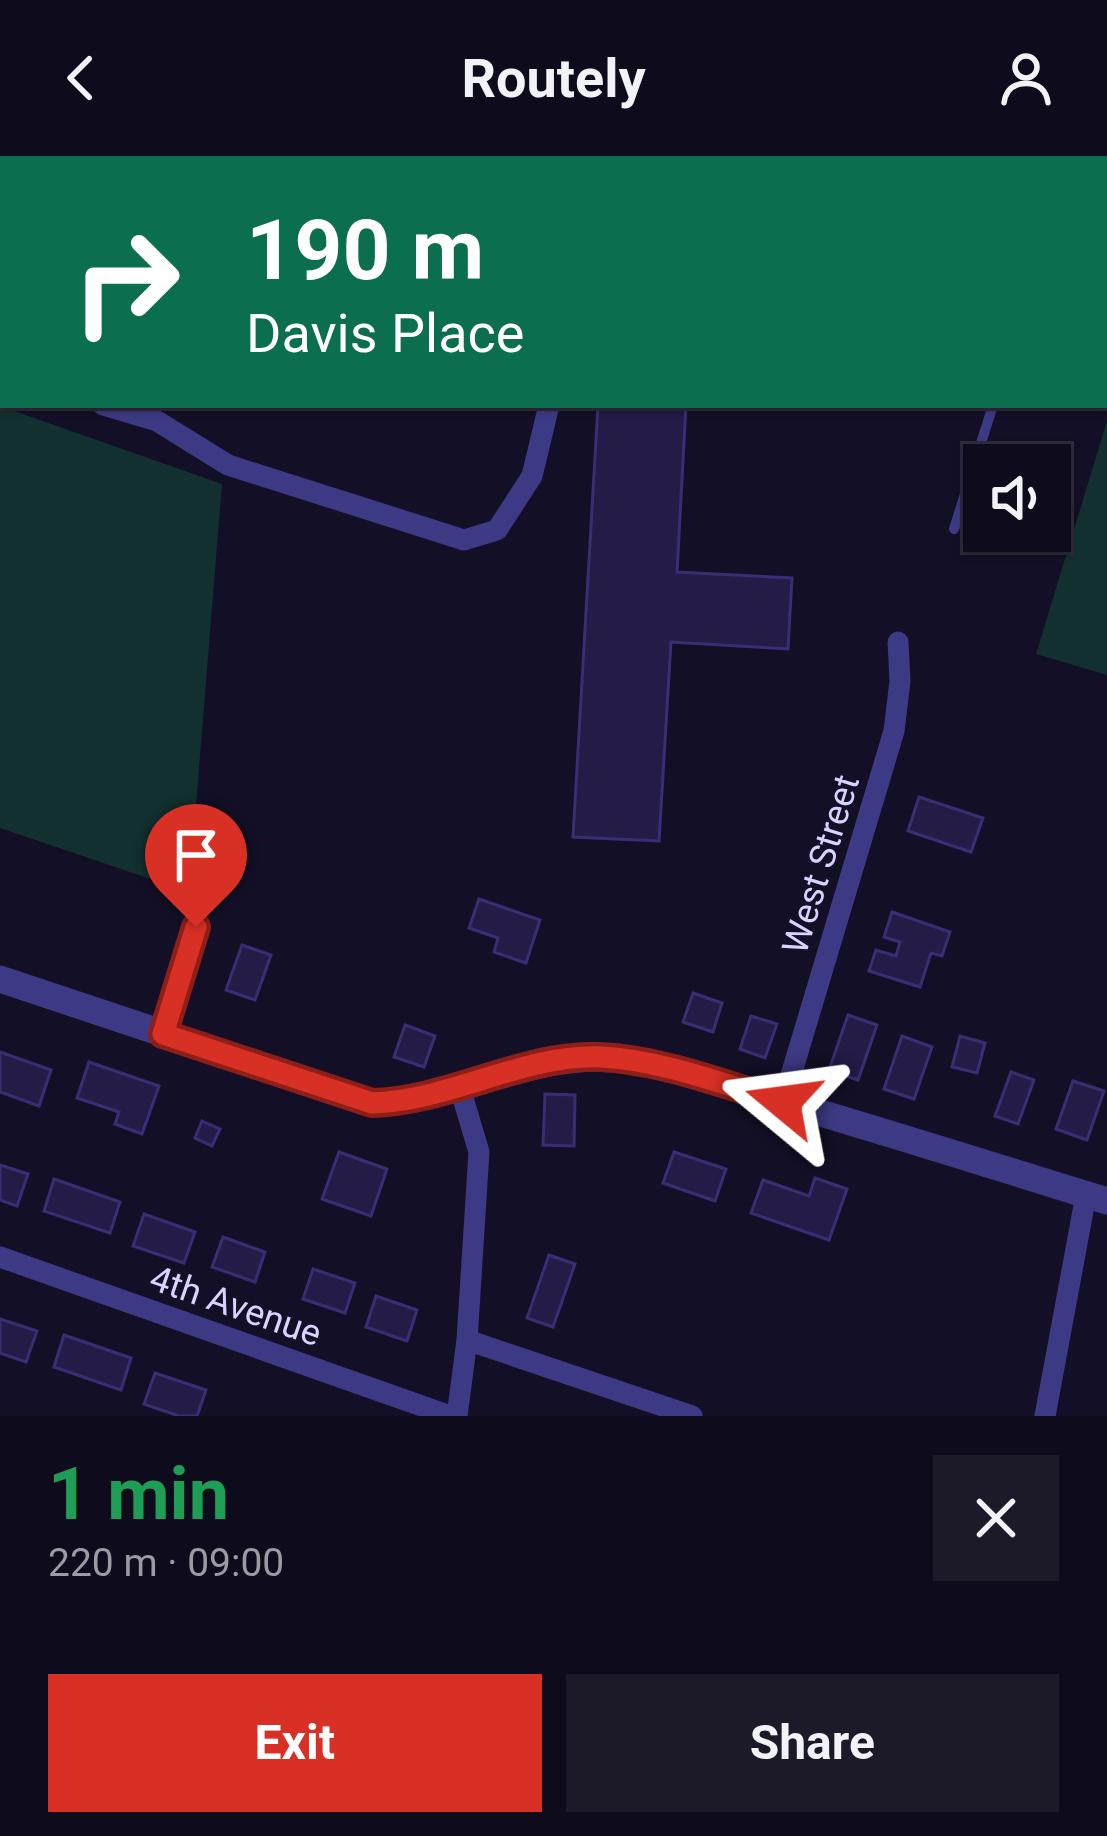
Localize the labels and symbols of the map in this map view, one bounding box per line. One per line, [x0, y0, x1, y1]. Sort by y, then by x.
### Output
street label: West Street [774, 770, 868, 959]
pin [145, 804, 247, 927]
position arrow [720, 1039, 846, 1165]
street label: 4th Avenue [144, 1257, 327, 1355]

